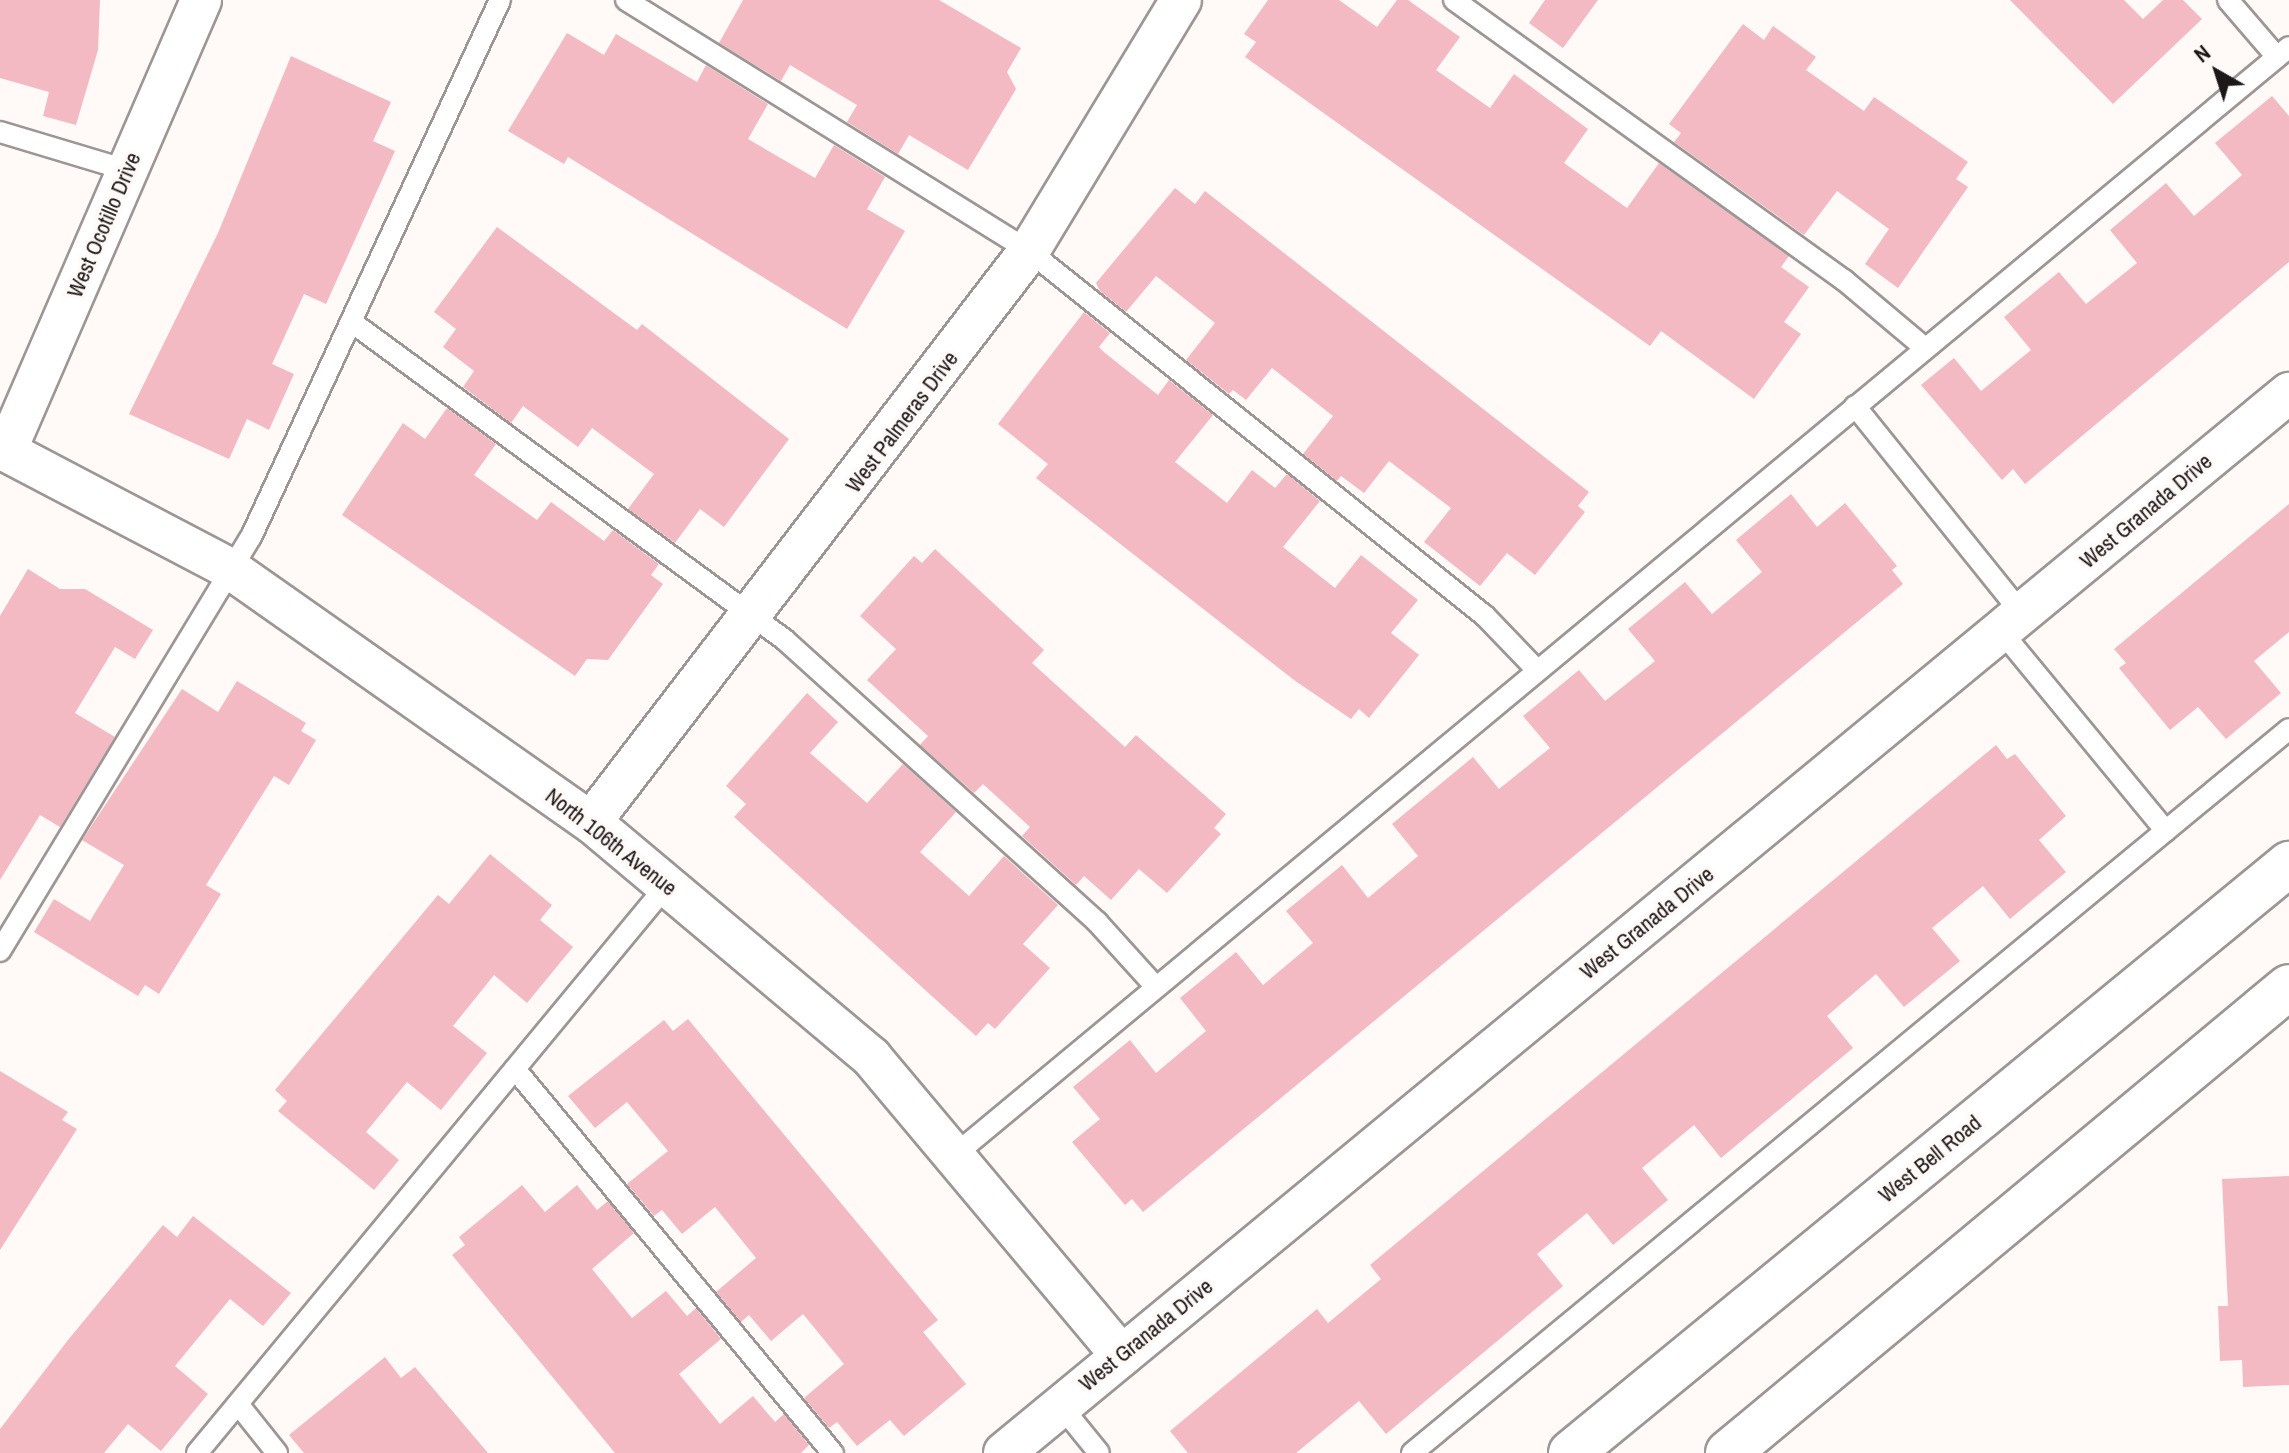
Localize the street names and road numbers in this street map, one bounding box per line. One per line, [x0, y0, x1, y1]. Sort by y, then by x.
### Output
street label: West Ocotillo Drive [62, 148, 146, 302]
street label: West Palmeras Drive [840, 346, 964, 498]
street label: West Granada Drive [2075, 448, 2217, 574]
street label: North 106th Avenue [540, 782, 682, 902]
street label: West Granada Drive [1575, 861, 1719, 985]
street label: West Bell Road [1874, 1110, 1986, 1208]
street label: West Granada Drive [1074, 1273, 1218, 1397]

